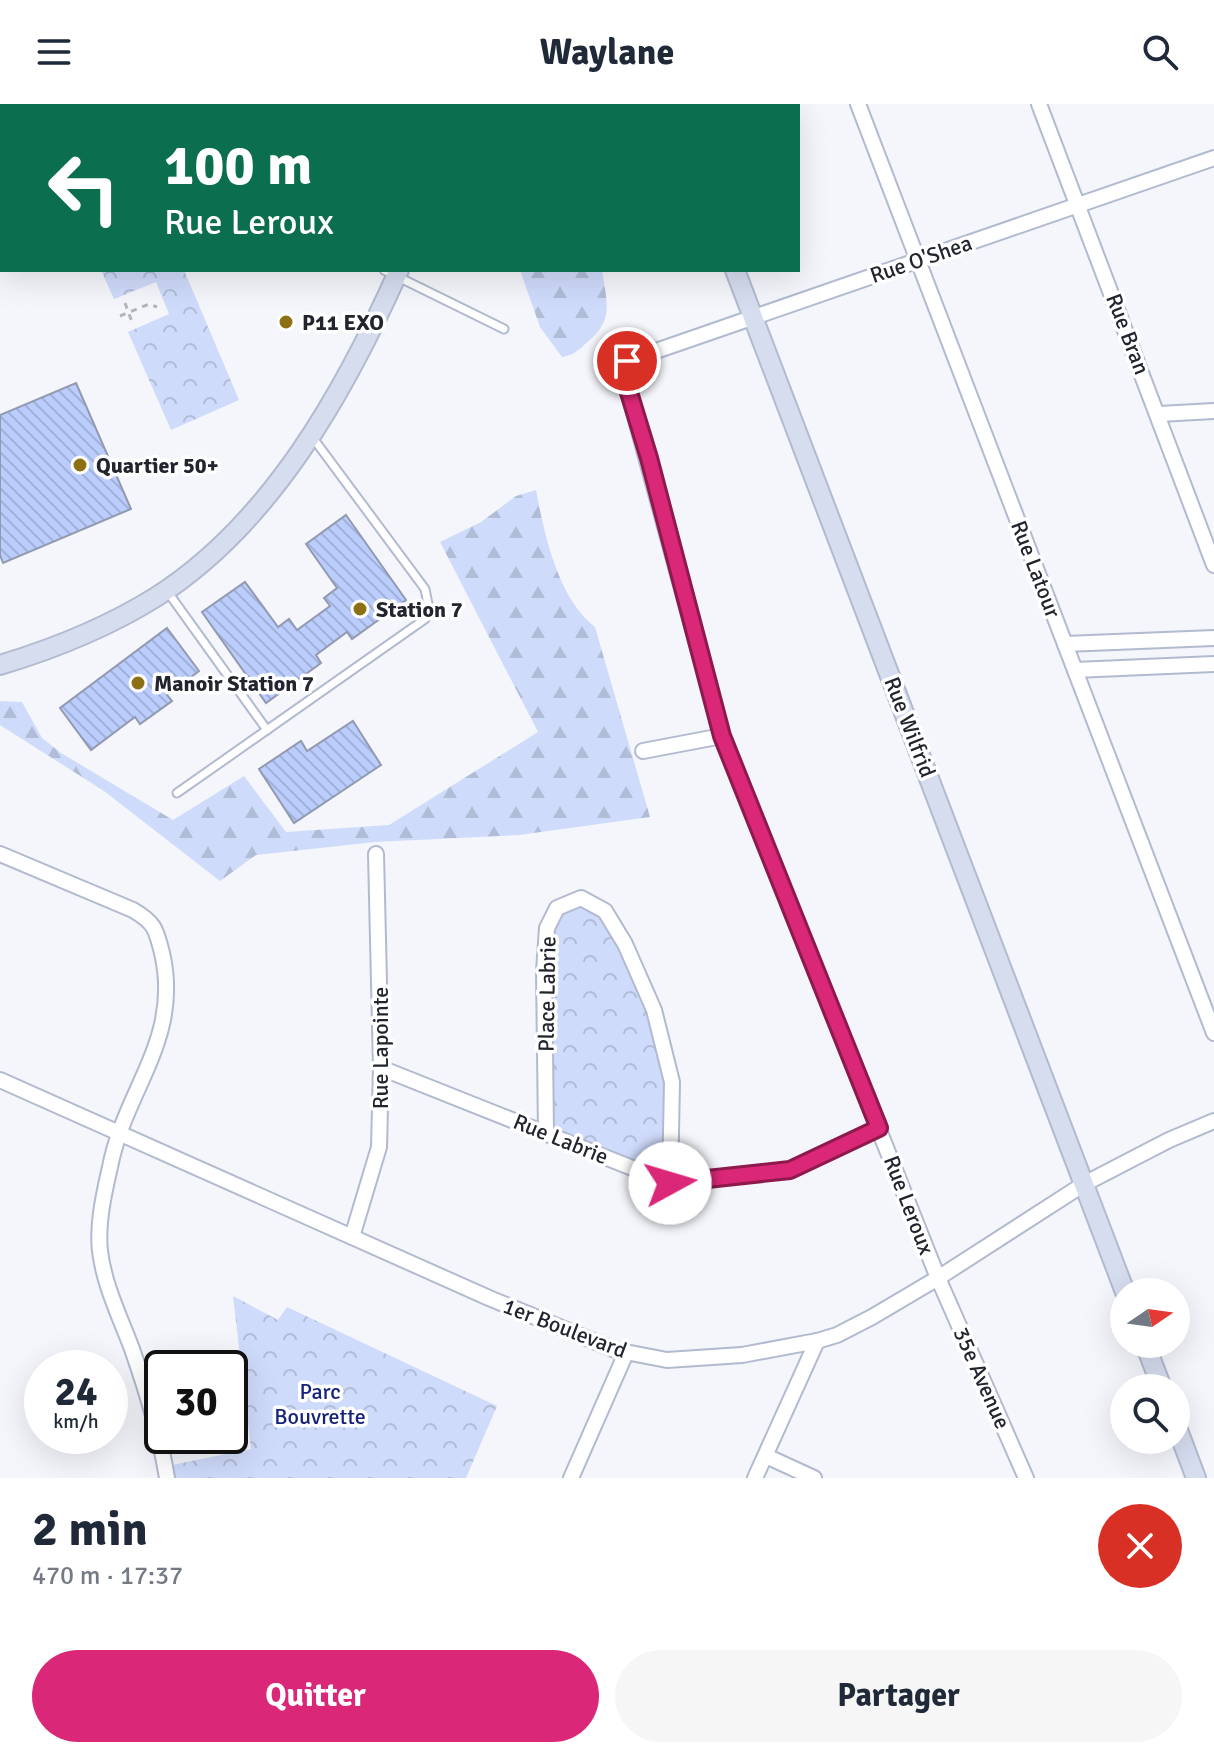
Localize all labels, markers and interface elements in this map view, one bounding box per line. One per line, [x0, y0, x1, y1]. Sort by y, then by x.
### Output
icon: menu [32, 30, 76, 74]
text: Waylane [540, 30, 674, 75]
icon: search [1138, 30, 1182, 74]
text: 100 m [164, 131, 312, 200]
icon: left [32, 136, 136, 240]
text: Rue Leroux [164, 200, 334, 245]
street label: Rue O'Shea [867, 229, 975, 289]
street label: Rue Bran [1100, 290, 1156, 378]
place label: P11 EXO [302, 309, 384, 336]
marker: P11 EXO [277, 313, 295, 331]
pin [593, 327, 661, 395]
icon: arrive [605, 339, 649, 383]
place label: Quartier 50+ [96, 452, 219, 479]
marker: Quartier 50+ [71, 456, 89, 474]
street label: Rue Latour [1005, 517, 1067, 621]
place label: Station 7 [376, 596, 463, 623]
marker: Station 7 [351, 600, 369, 618]
place label: Manoir Station 7 [154, 670, 314, 697]
street label: Rue Wilfrid [879, 673, 941, 781]
marker: Manoir Station 7 [129, 674, 147, 692]
street label: Place Labrie [532, 936, 562, 1052]
street label: Rue Lapointe [367, 987, 394, 1109]
street label: Rue Labrie [510, 1108, 612, 1170]
position arrow [628, 1141, 712, 1225]
street label: Rue Leroux [878, 1152, 940, 1258]
north arrow [1110, 1278, 1190, 1358]
map controls [1110, 1278, 1190, 1454]
street label: 1er Boulevard [499, 1292, 631, 1364]
street label: 35e Avenue [948, 1323, 1016, 1433]
speed limit sign: 30 [144, 1350, 248, 1454]
text: 24 [54, 1367, 98, 1417]
button: search [1110, 1374, 1190, 1454]
park label: Parc Bouvrette [274, 1378, 366, 1430]
text: km/h [53, 1409, 99, 1434]
text: 2 min [32, 1500, 148, 1559]
button: close [1098, 1504, 1182, 1588]
text: 470 m · 17:37 [32, 1560, 183, 1592]
button: Quitter [32, 1650, 599, 1742]
button: Partager [615, 1650, 1182, 1742]

